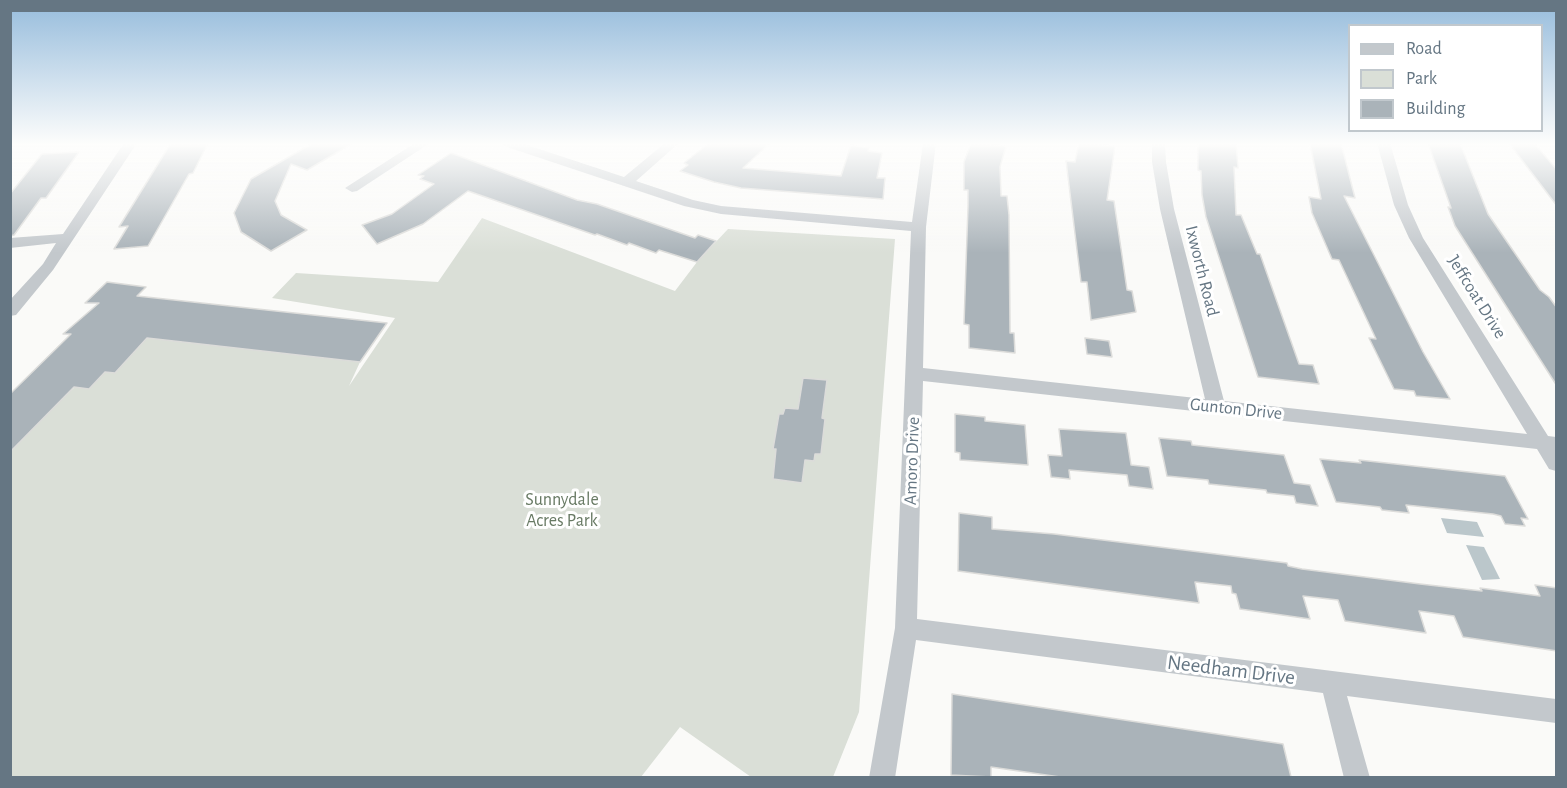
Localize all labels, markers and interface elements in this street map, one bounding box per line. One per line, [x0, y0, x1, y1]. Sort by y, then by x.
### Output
legend [1348, 24, 1543, 132]
text: Road [1406, 40, 1442, 58]
text: Park [1406, 70, 1437, 88]
text: Building [1406, 100, 1465, 118]
street label: Ixworth Road [1180, 223, 1224, 319]
street label: Jeffcoat Drive [1443, 251, 1511, 343]
street label: Gunton Drive [1189, 393, 1283, 425]
street label: Amoro Drive [900, 416, 924, 506]
park label: Sunnydale Acres Park [525, 489, 599, 532]
street label: Needham Drive [1166, 650, 1296, 690]

